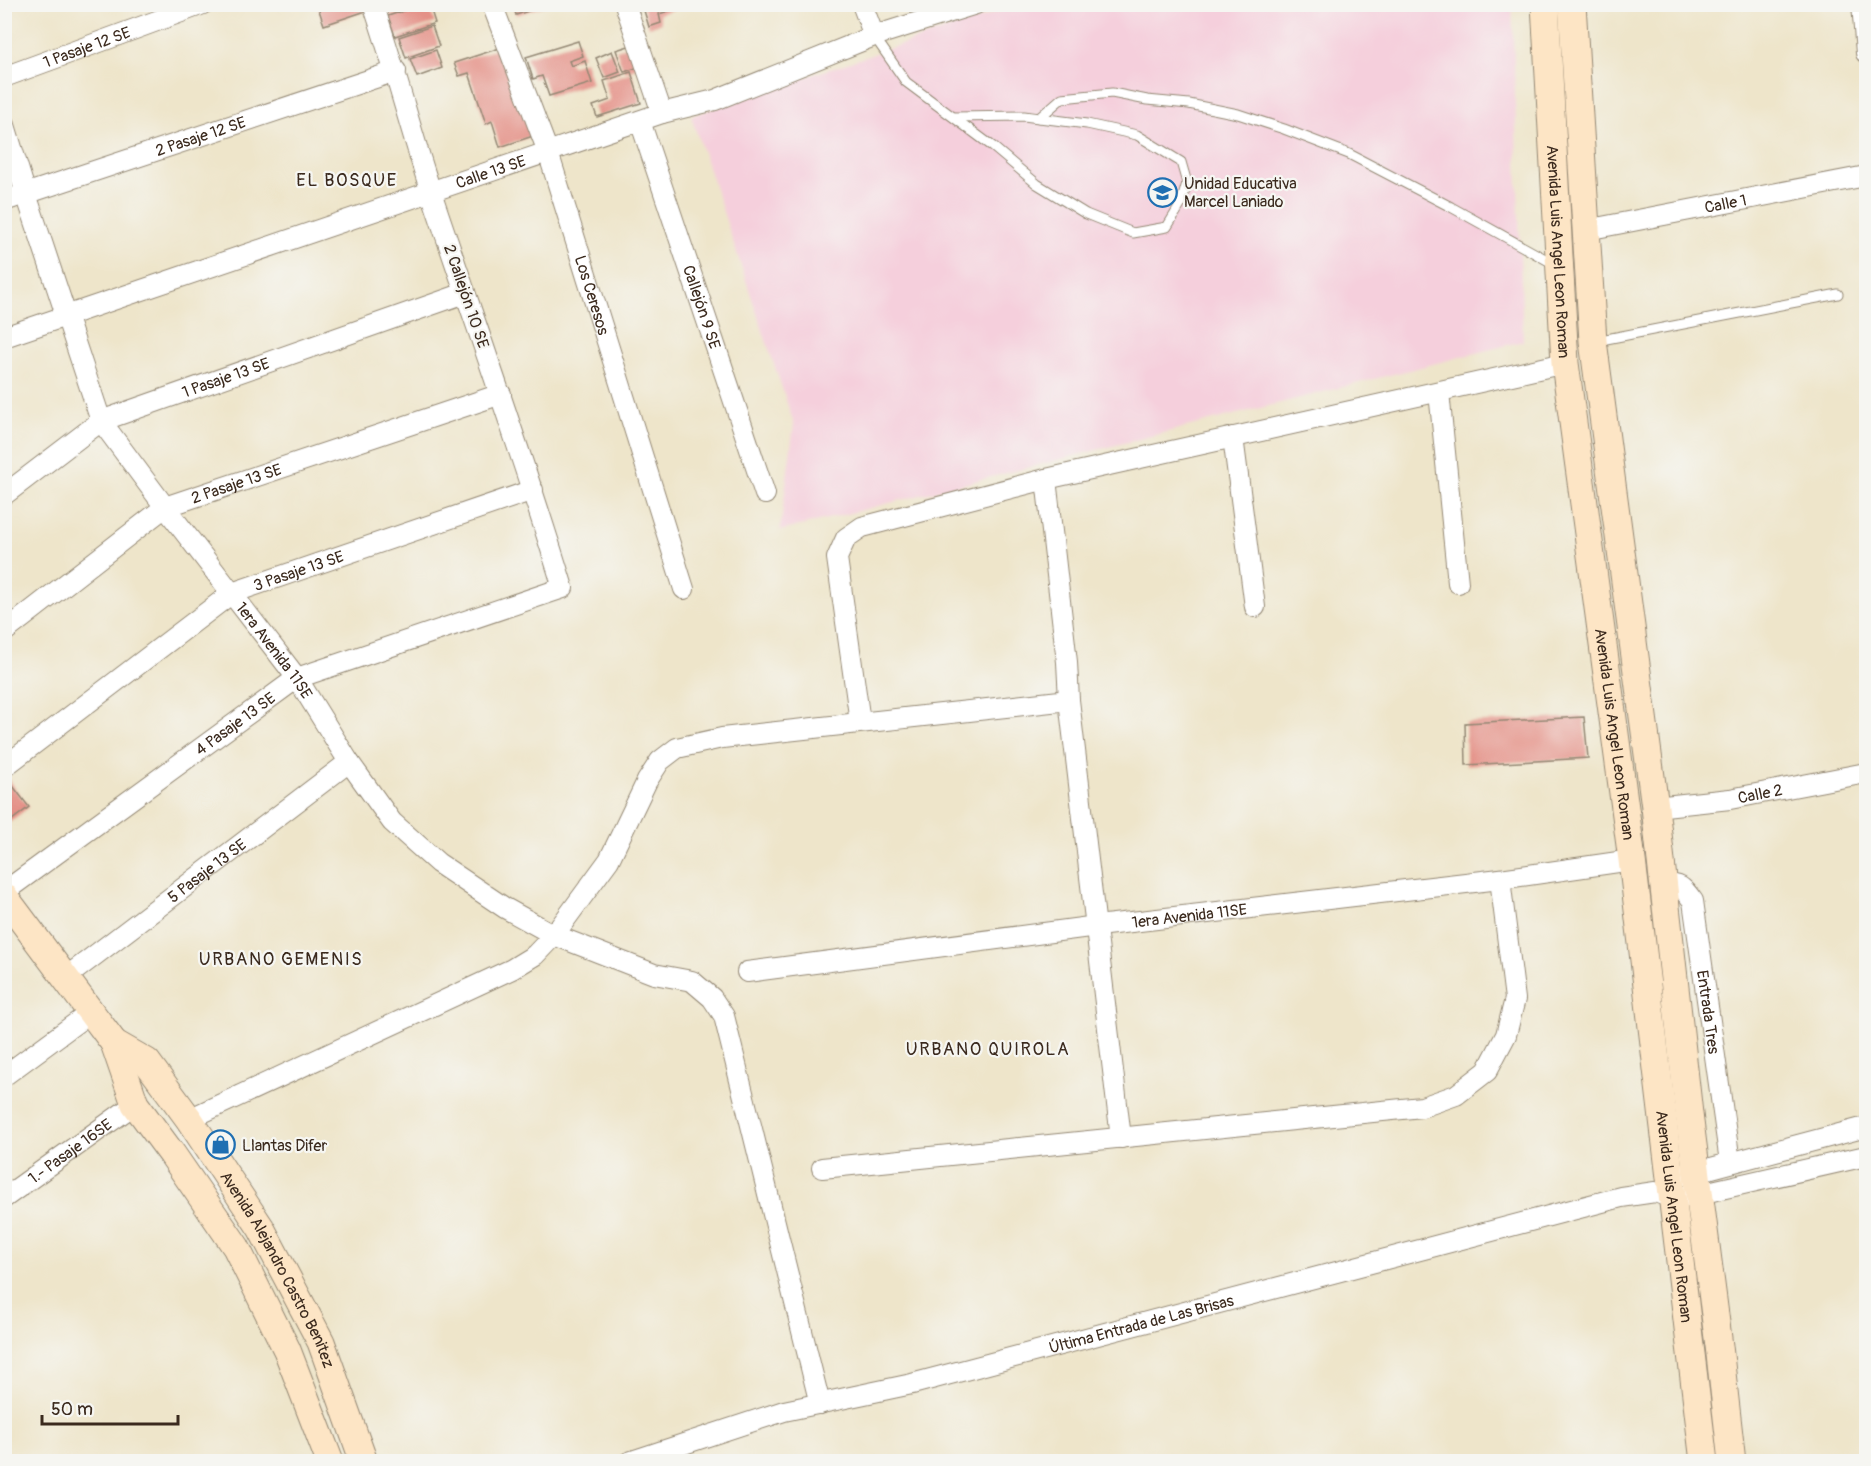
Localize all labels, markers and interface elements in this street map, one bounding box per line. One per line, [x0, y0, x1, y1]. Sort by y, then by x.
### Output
street label: 1 Pasaje 12 SE [41, 22, 133, 73]
street label: 2 Pasaje 12 SE [153, 112, 249, 161]
street label: Avenida Luis Angel Leon Roman [1542, 144, 1574, 359]
street label: Calle 13 SE [453, 151, 529, 193]
district label: EL BOSQUE [296, 169, 398, 192]
place label: Unidad Educativa Marcel Laniado [1184, 174, 1297, 212]
school or university icon: Unidad Educativa Marcel Laniado [1147, 176, 1179, 208]
street label: Calle 1 [1703, 190, 1748, 218]
street label: 2 Callejón 10 SE [439, 242, 493, 351]
street label: Los Ceresos [570, 253, 613, 338]
street label: Callejón 9 SE [678, 263, 725, 352]
street label: 1 Pasaje 13 SE [179, 354, 272, 403]
street label: 2 Pasaje 13 SE [189, 460, 284, 508]
street label: 3 Pasaje 13 SE [251, 547, 346, 596]
street label: 1era Avenida 11SE [231, 598, 316, 703]
street label: Avenida Luis Angel Leon Roman [1590, 627, 1638, 841]
street label: 4 Pasaje 13 SE [192, 688, 280, 760]
street label: Calle 2 [1736, 780, 1784, 808]
street label: 5 Pasaje 13 SE [164, 835, 251, 907]
street label: 1era Avenida 11SE [1131, 900, 1248, 933]
district label: URBANO GEMENIS [199, 948, 363, 971]
street label: Entrada Tres [1692, 969, 1724, 1055]
district label: URBANO QUIROLA [906, 1038, 1070, 1061]
street label: Avenida Luis Angel Leon Roman [1651, 1109, 1696, 1324]
street label: 1.- Pasaje 16SE [24, 1115, 116, 1188]
shop icon: Llantas Difer [205, 1129, 237, 1161]
place label: Llantas Difer [242, 1136, 328, 1156]
street label: Avenida Alejandro Castro Benitez [215, 1168, 338, 1371]
street label: Última Entrada de Las Brisas [1047, 1291, 1236, 1358]
scale bar [42, 1388, 178, 1426]
text: 50 m [51, 1398, 93, 1421]

